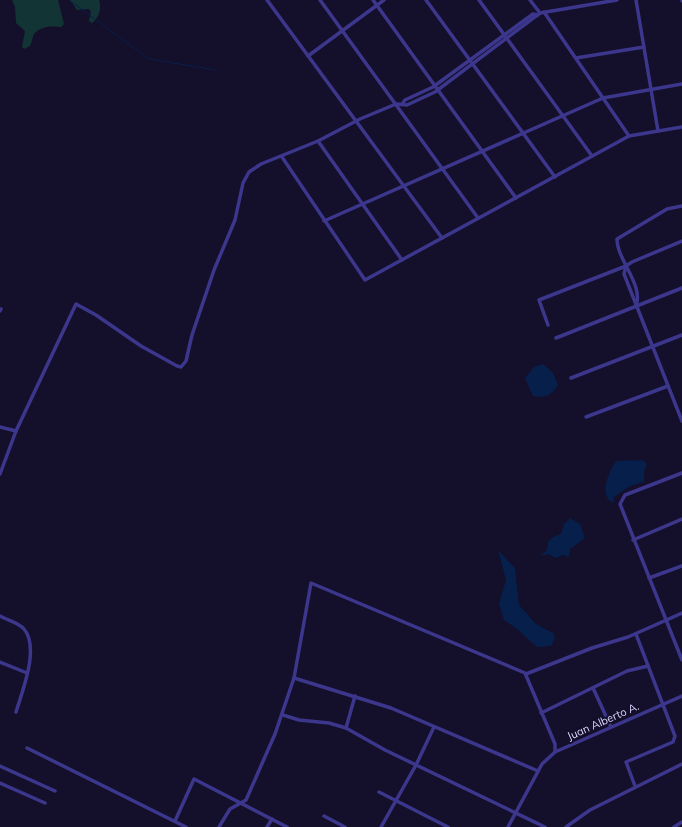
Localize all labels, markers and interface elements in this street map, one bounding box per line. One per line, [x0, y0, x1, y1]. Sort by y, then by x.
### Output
street label: Juan Alberto A. [565, 699, 641, 743]

